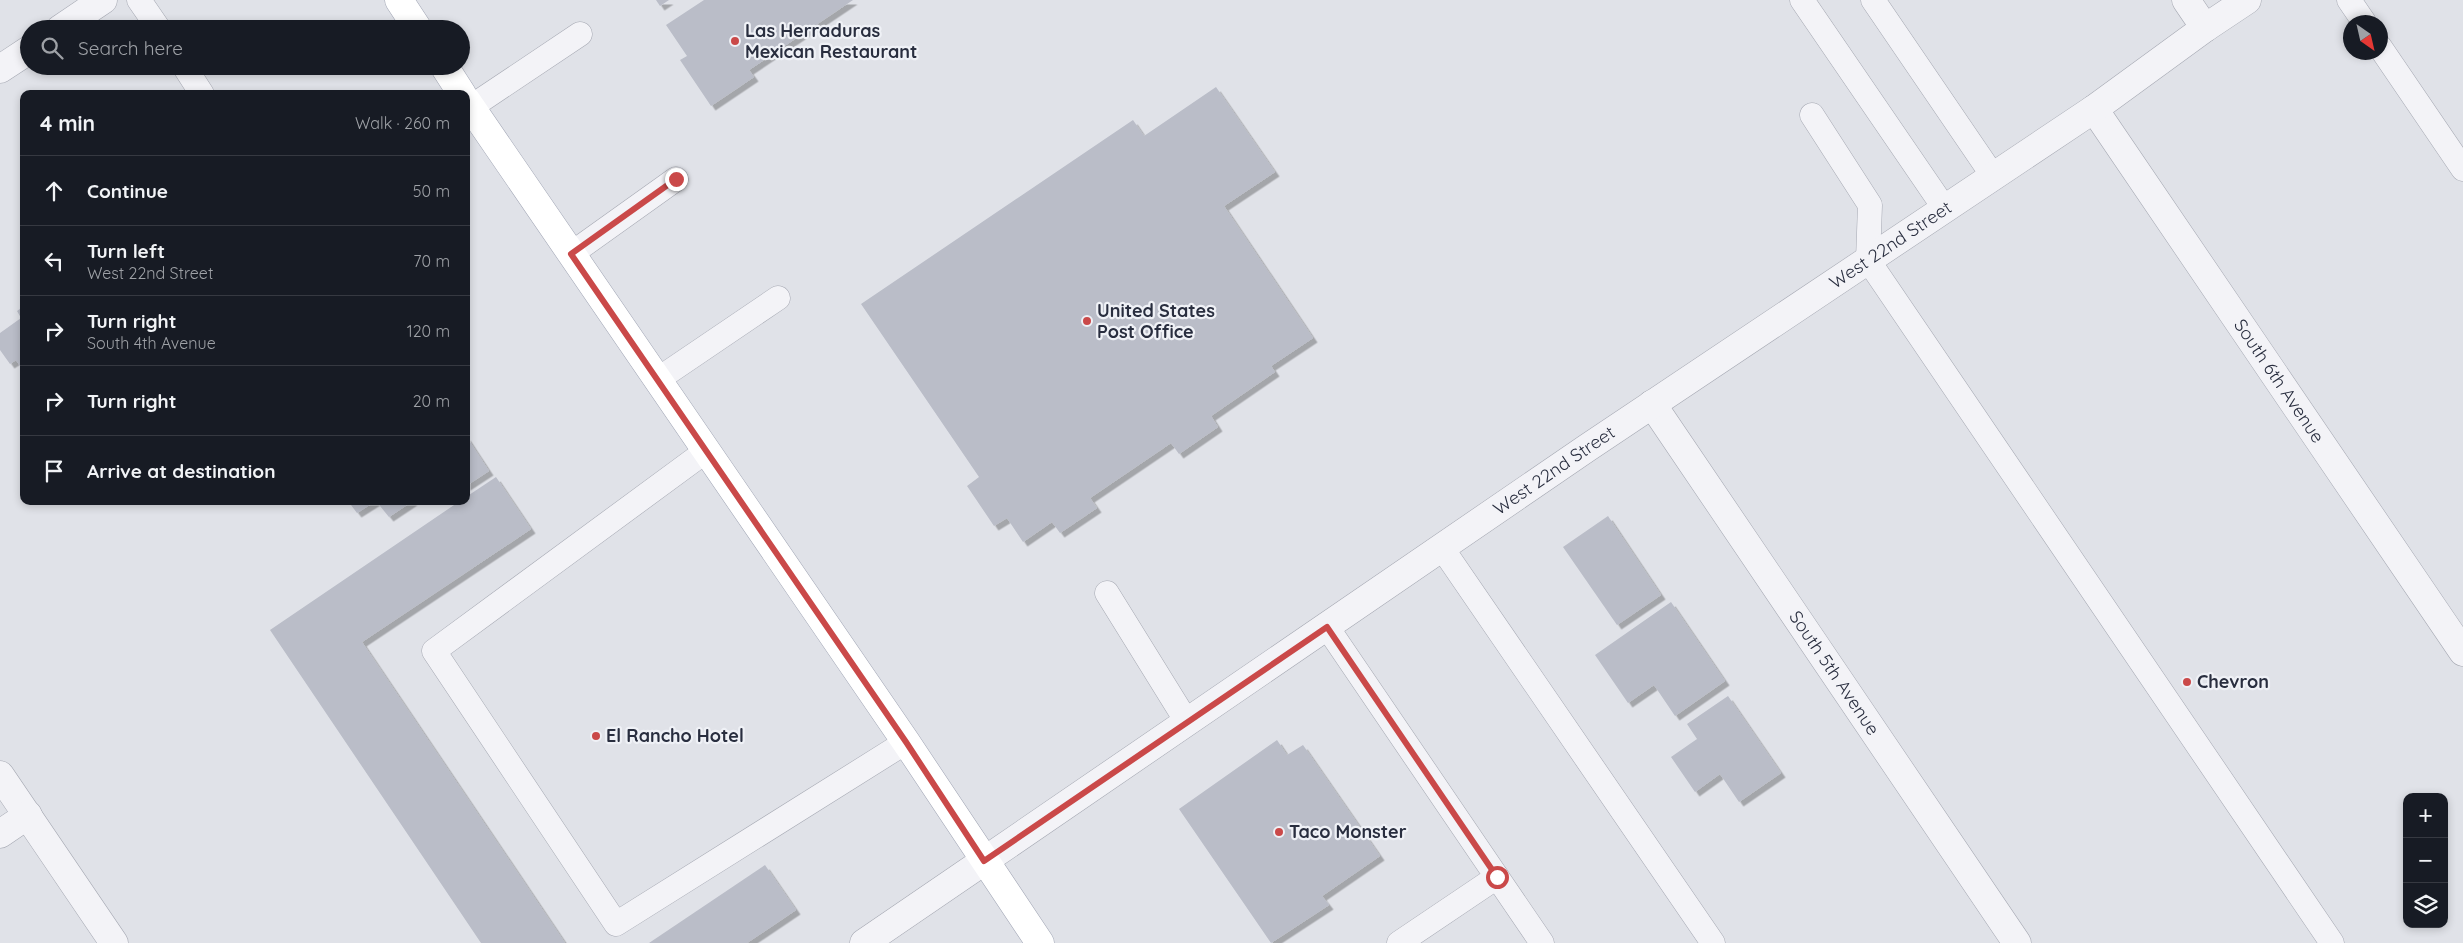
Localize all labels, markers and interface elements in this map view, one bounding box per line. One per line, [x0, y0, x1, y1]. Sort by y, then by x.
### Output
north arrow [2343, 15, 2388, 60]
place label: Las Herraduras Mexican Restaurant [745, 19, 917, 63]
search box [20, 20, 470, 75]
icon: search [38, 34, 66, 62]
marker: Las Herraduras Mexican Restaurant [729, 35, 741, 47]
text: Search here [78, 36, 183, 60]
text: 4 min [40, 110, 95, 136]
text: Walk · 260 m [355, 113, 450, 133]
route end [665, 168, 688, 191]
icon: ahead [40, 177, 68, 205]
text: Continue [87, 179, 168, 203]
text: 50 m [413, 181, 450, 201]
street label: West 22nd Street [1825, 196, 1956, 294]
text: Turn left [87, 239, 165, 263]
icon: left [40, 247, 68, 275]
text: 70 m [413, 251, 450, 271]
text: West 22nd Street [87, 263, 213, 283]
place label: United States Post Office [1097, 299, 1215, 343]
text: Turn right [87, 309, 176, 333]
street label: South 6th Avenue [2229, 314, 2330, 447]
marker: United States Post Office [1081, 315, 1093, 327]
icon: right [40, 317, 68, 345]
text: 120 m [407, 321, 450, 341]
text: South 4th Avenue [87, 333, 216, 353]
icon: right [40, 387, 68, 415]
text: Turn right [87, 389, 176, 413]
text: 20 m [413, 391, 450, 411]
street label: West 22nd Street [1489, 421, 1619, 520]
icon: arrive [40, 457, 68, 485]
text: Arrive at destination [87, 459, 276, 483]
street label: South 5th Avenue [1784, 606, 1885, 739]
place label: Chevron [2197, 670, 2269, 693]
marker: Chevron [2181, 676, 2193, 688]
place label: El Rancho Hotel [606, 724, 744, 747]
marker: El Rancho Hotel [590, 730, 602, 742]
map controls [2403, 793, 2448, 928]
button: + [2403, 793, 2448, 838]
place label: Taco Monster [1289, 820, 1407, 843]
marker: Taco Monster [1273, 826, 1285, 838]
button: − [2403, 838, 2448, 883]
route start [1486, 866, 1509, 889]
button: layers [2403, 883, 2448, 928]

